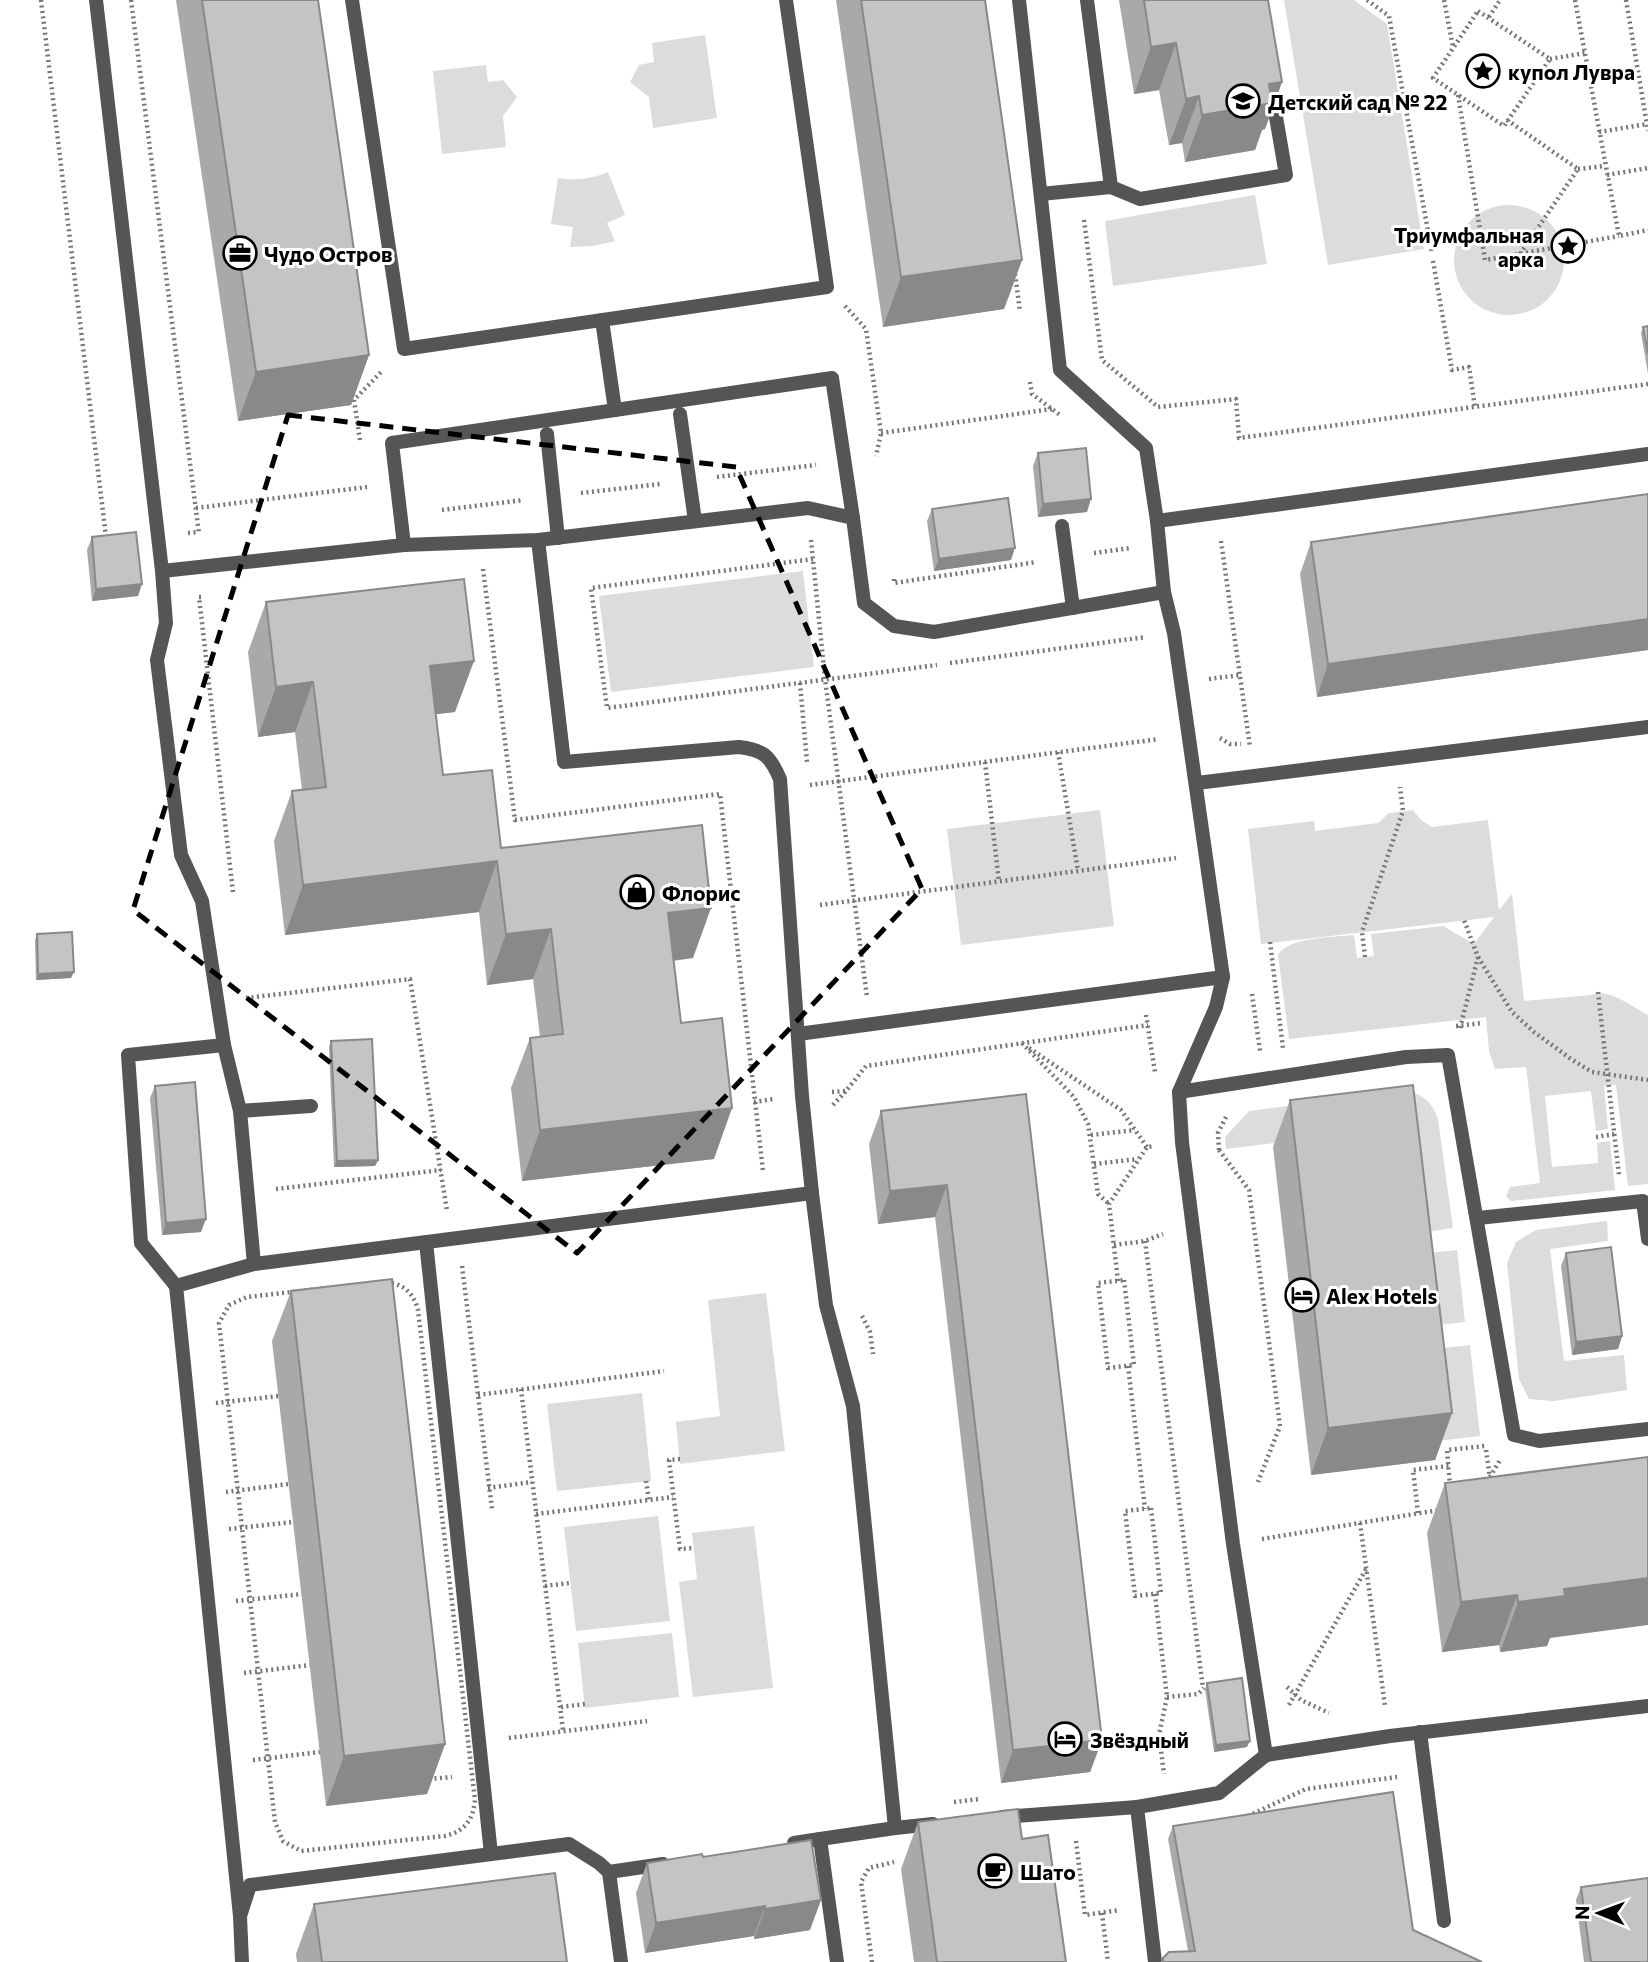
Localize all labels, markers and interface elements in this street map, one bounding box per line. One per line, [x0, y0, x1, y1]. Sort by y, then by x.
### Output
place icon: купол Лувра [1464, 52, 1502, 90]
place label: купол Лувра [1508, 59, 1635, 84]
school or university icon: Детский сад № 22 [1224, 82, 1262, 120]
place label: Детский сад № 22 [1268, 89, 1448, 114]
place label: Триумфальная арка [1394, 222, 1544, 271]
place icon: Триумфальная арка [1549, 227, 1587, 265]
office icon: Чудо Остров [221, 234, 259, 272]
place label: Чудо Остров [264, 241, 392, 266]
shop icon: Флорис [618, 873, 656, 911]
place label: Флорис [662, 880, 740, 905]
hotel icon: Alex Hotels [1283, 1276, 1321, 1314]
place label: Alex Hotels [1326, 1283, 1438, 1308]
hotel icon: Звёздный [1046, 1720, 1084, 1758]
place label: Звёздный [1090, 1727, 1189, 1752]
cafe icon: Шато [976, 1852, 1014, 1890]
place label: Шато [1020, 1859, 1076, 1884]
north arrow [1564, 1878, 1634, 1948]
text: N [1570, 1905, 1593, 1920]

